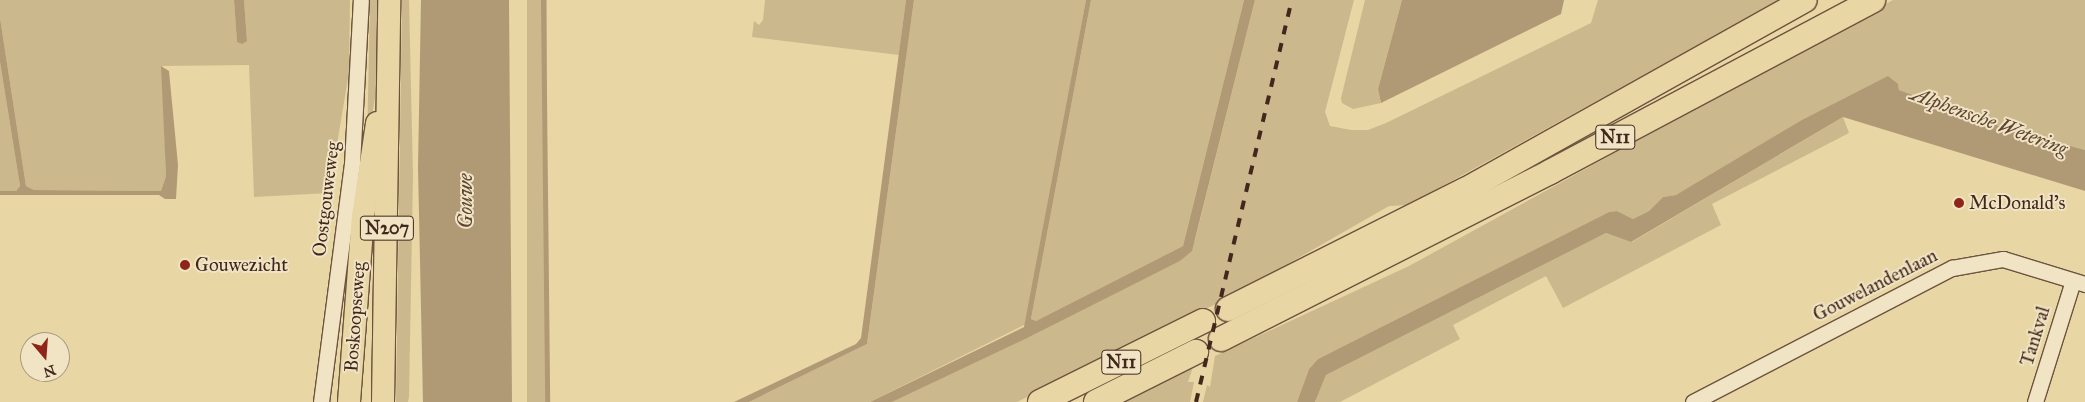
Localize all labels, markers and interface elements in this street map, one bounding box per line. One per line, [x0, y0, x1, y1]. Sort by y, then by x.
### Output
water label: Alphensche Wetering [1907, 81, 2071, 161]
road number: N11 [1595, 121, 1635, 152]
street label: Oostgouweweg [308, 140, 344, 258]
water label: Gouwe [453, 174, 477, 228]
place label: McDonald's [1969, 192, 2065, 214]
marker: McDonald's [1953, 197, 1965, 209]
road number: N207 [360, 212, 414, 244]
street label: Gouwelandenlaan [1809, 244, 1941, 326]
place label: Gouwezicht [195, 254, 288, 276]
marker: Gouwezicht [179, 259, 191, 271]
street label: Boskoopseweg [340, 261, 370, 373]
street label: Tankval [2015, 303, 2055, 369]
north arrow [20, 332, 70, 382]
road number: N11 [1101, 347, 1141, 378]
text: N [41, 361, 58, 381]

